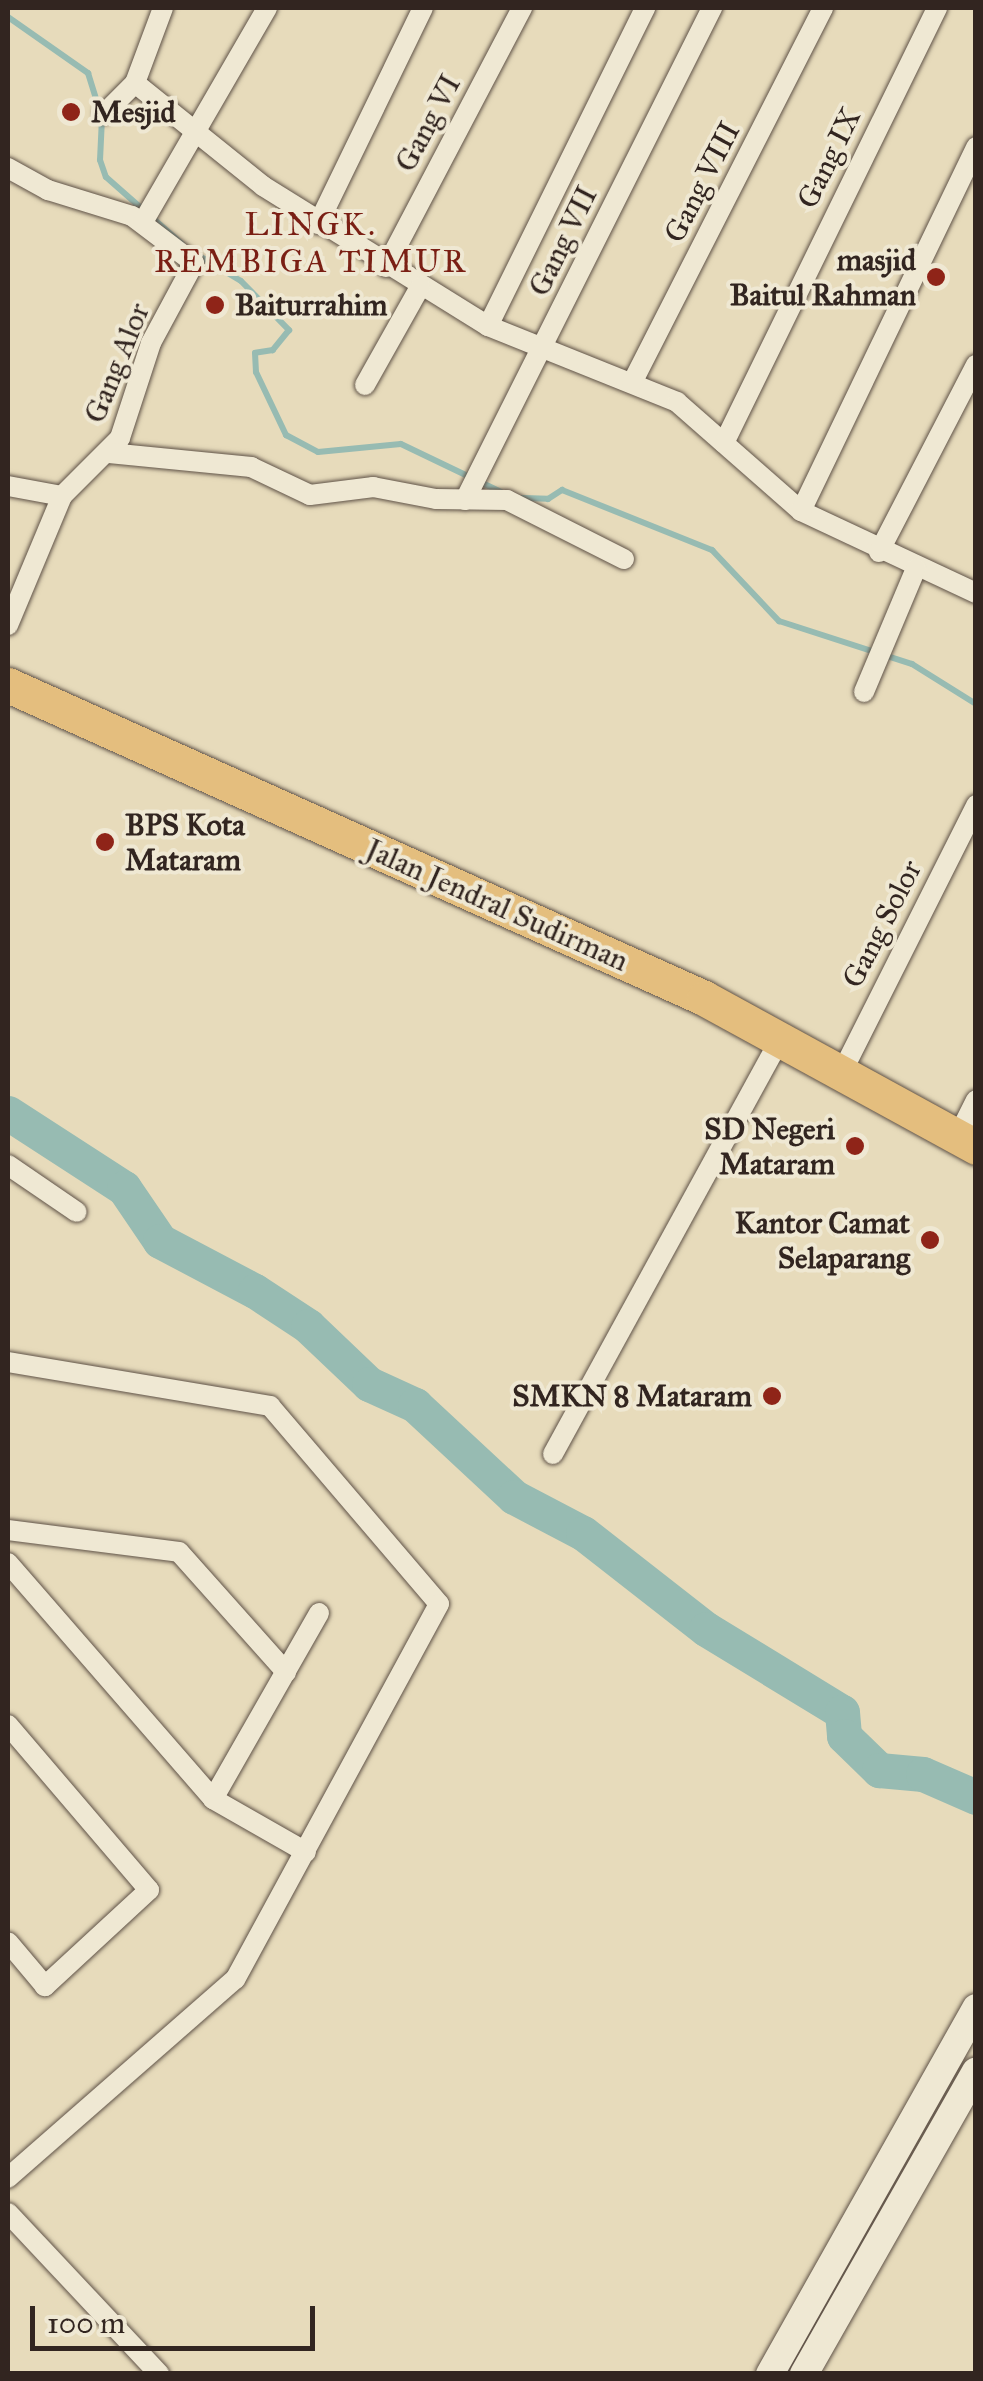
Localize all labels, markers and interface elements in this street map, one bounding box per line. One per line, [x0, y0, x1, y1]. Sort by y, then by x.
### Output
street label: Gang VI [387, 68, 469, 178]
place label: Mesjid [91, 94, 176, 130]
marker: Mesjid [60, 101, 82, 123]
street label: Gang IX [789, 102, 869, 214]
street label: Gang VIII [656, 116, 748, 248]
street label: Gang VII [521, 180, 605, 302]
district label: LINGK. REMBIGA TIMUR [154, 207, 468, 282]
place label: masjid Baitul Rahman [730, 242, 916, 312]
marker: masjid Baitul Rahman [925, 266, 947, 288]
place label: Baiturrahim [235, 287, 388, 323]
marker: Baiturrahim [204, 294, 226, 316]
street label: Gang Alor [77, 298, 157, 428]
place label: BPS Kota Mataram [125, 807, 245, 878]
marker: BPS Kota Mataram [94, 831, 116, 853]
street label: Jalan Jendral Sudirman [360, 831, 634, 979]
street label: Gang Solor [835, 854, 929, 994]
place label: SD Negeri Mataram [704, 1111, 835, 1182]
marker: SD Negeri Mataram [844, 1135, 866, 1157]
place label: Kantor Camat Selaparang [735, 1205, 910, 1276]
marker: Kantor Camat Selaparang [919, 1229, 941, 1251]
place label: SMKN 8 Mataram [512, 1378, 752, 1414]
marker: SMKN 8 Mataram [761, 1385, 783, 1407]
scale bar [35, 2286, 320, 2348]
text: 100 m [47, 2305, 125, 2341]

